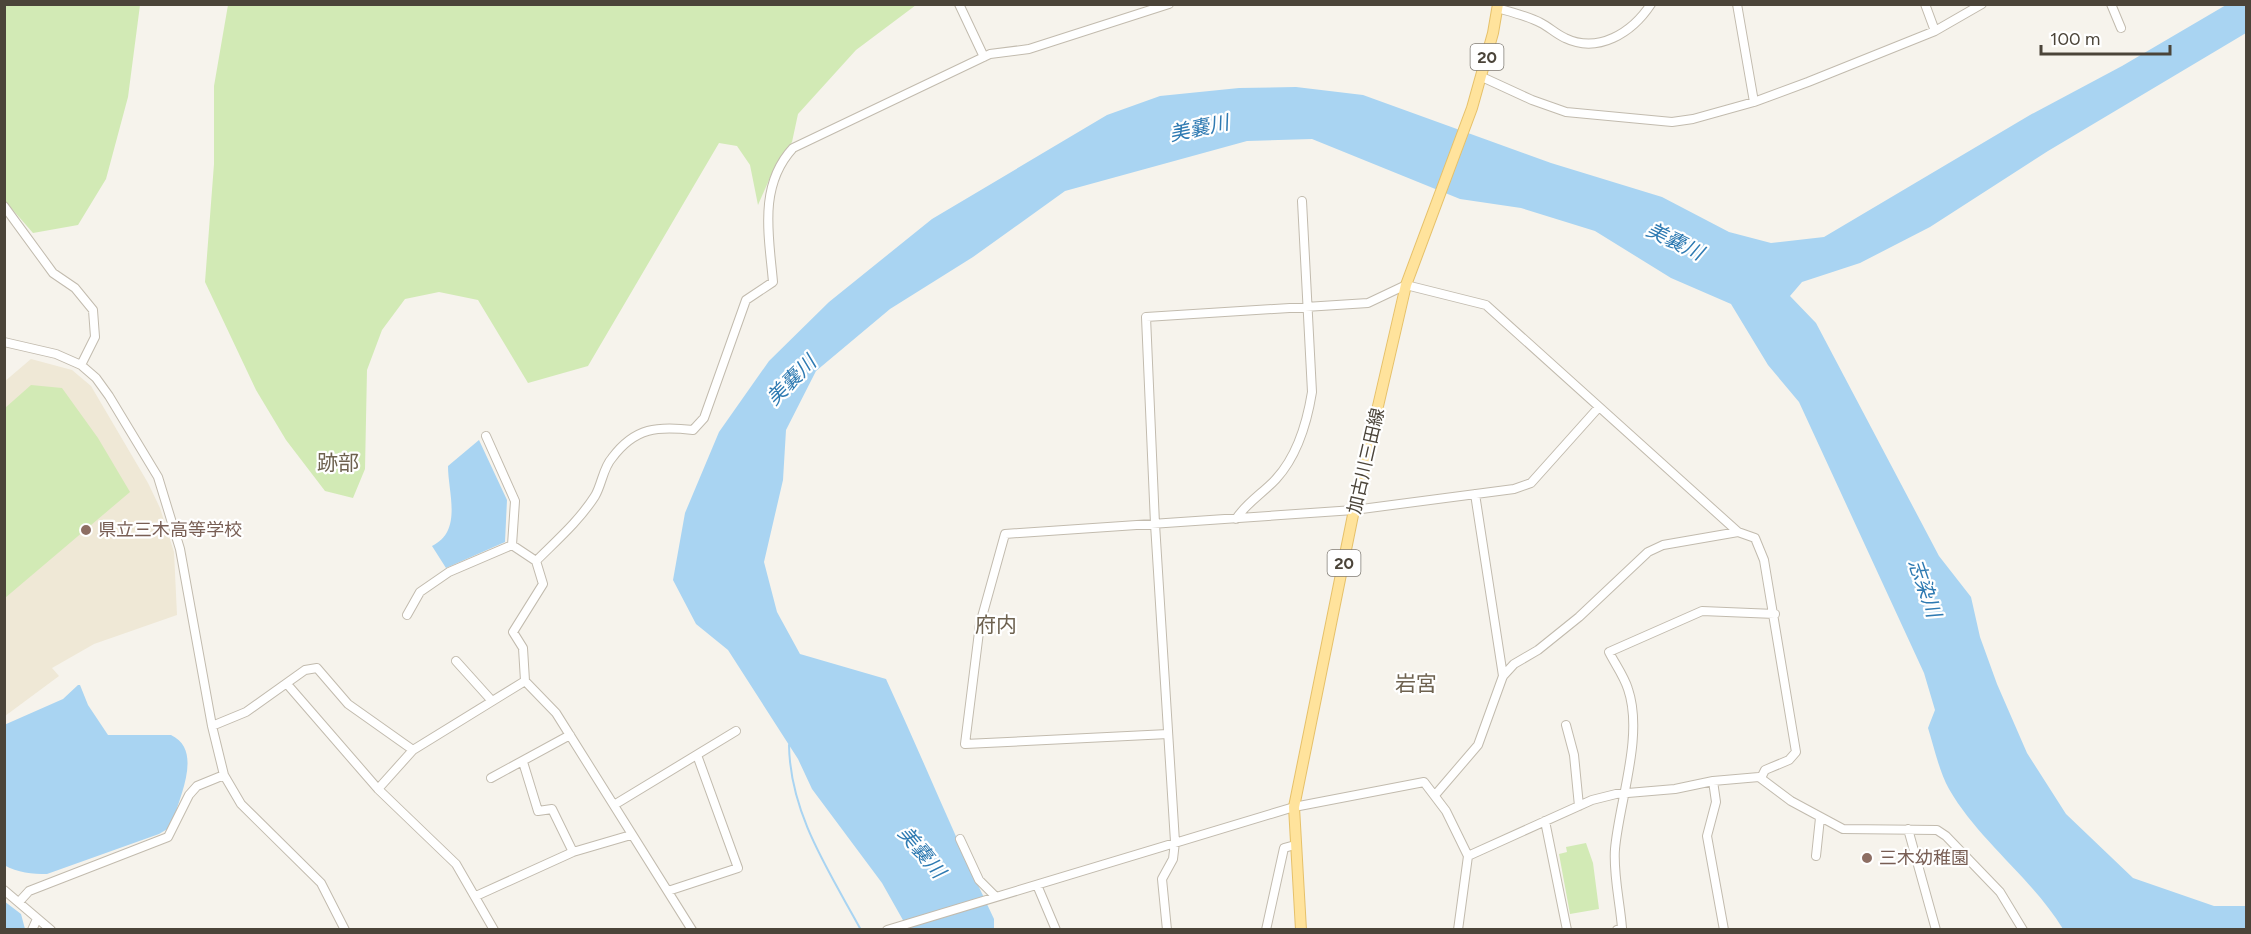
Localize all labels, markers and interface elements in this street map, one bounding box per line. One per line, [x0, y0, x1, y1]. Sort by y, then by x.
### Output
scale bar [2041, 18, 2170, 56]
text: 100 m [2050, 28, 2100, 50]
road number: 20 [1470, 44, 1504, 70]
water label: 美嚢川 [1167, 110, 1233, 146]
water label: 美嚢川 [1643, 217, 1709, 266]
water label: 美嚢川 [761, 349, 822, 410]
street label: 加古川三田線 [1343, 406, 1389, 516]
district label: 跡部 [317, 450, 359, 475]
place label: 県立三木高等学校 [98, 519, 242, 541]
marker: 県立三木高等学校 [79, 523, 93, 537]
road number: 20 [1328, 550, 1360, 576]
water label: 志染川 [1904, 556, 1947, 622]
district label: 府内 [975, 612, 1017, 637]
district label: 岩宮 [1395, 671, 1437, 696]
water label: 美嚢川 [894, 821, 952, 884]
place label: 三木幼稚園 [1879, 847, 1969, 869]
marker: 三木幼稚園 [1860, 851, 1874, 865]

